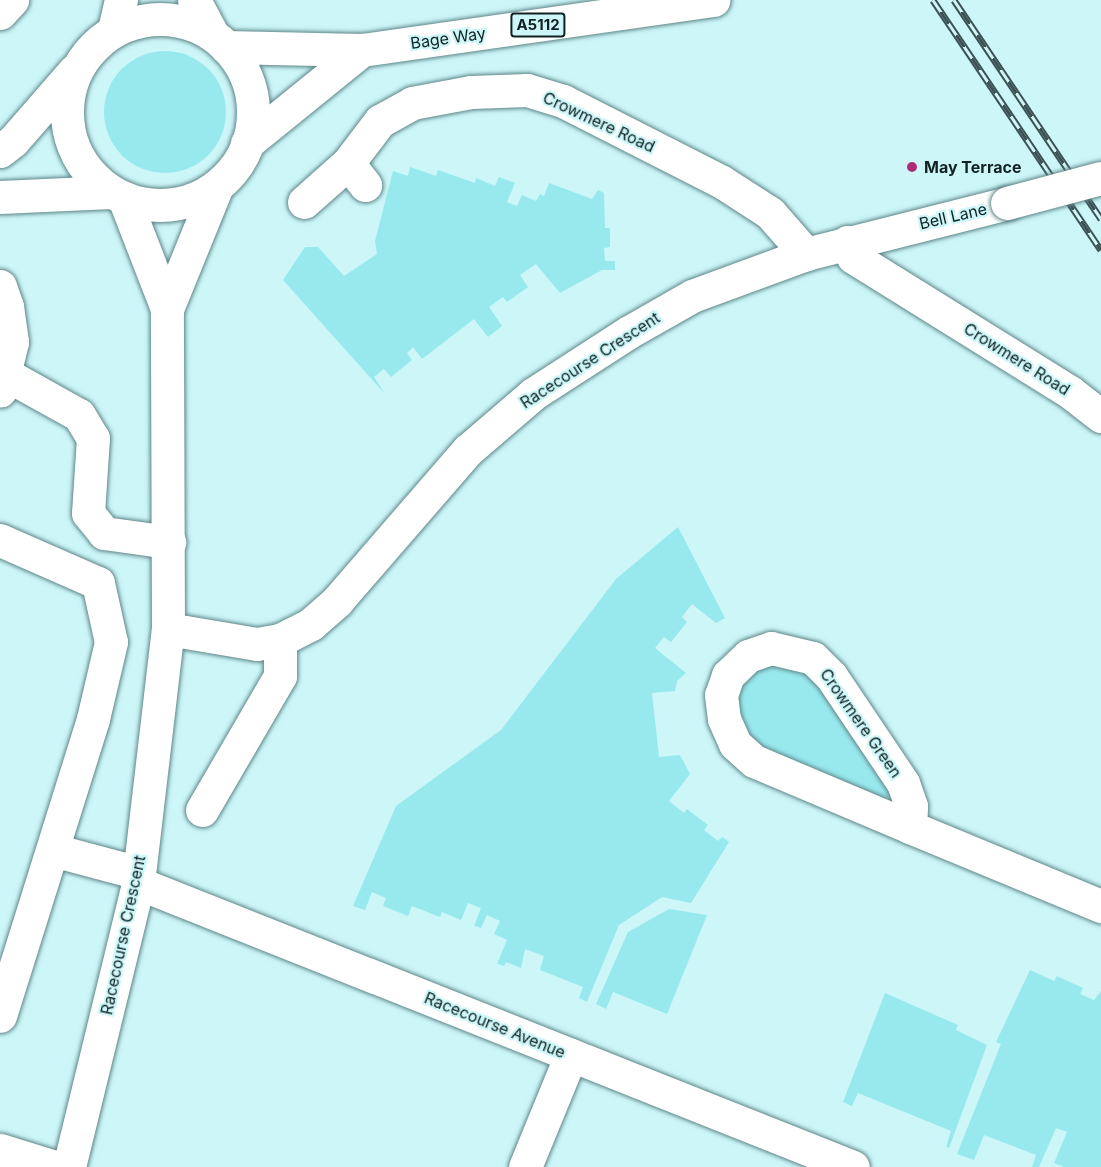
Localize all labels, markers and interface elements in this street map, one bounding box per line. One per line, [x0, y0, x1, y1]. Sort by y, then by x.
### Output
road number: A5112 [510, 13, 566, 37]
street label: Bage Way [409, 23, 487, 53]
street label: Crowmere Road [540, 88, 658, 156]
place label: May Terrace [924, 157, 1021, 177]
marker: May Terrace [905, 160, 919, 174]
street label: Bell Lane [917, 199, 989, 233]
street label: Racecourse Crescent [517, 308, 663, 412]
street label: Crowmere Road [960, 319, 1074, 399]
street label: Crowmere Green [816, 665, 906, 781]
street label: Racecourse Crescent [97, 854, 149, 1016]
street label: Racecourse Avenue [422, 988, 568, 1062]

